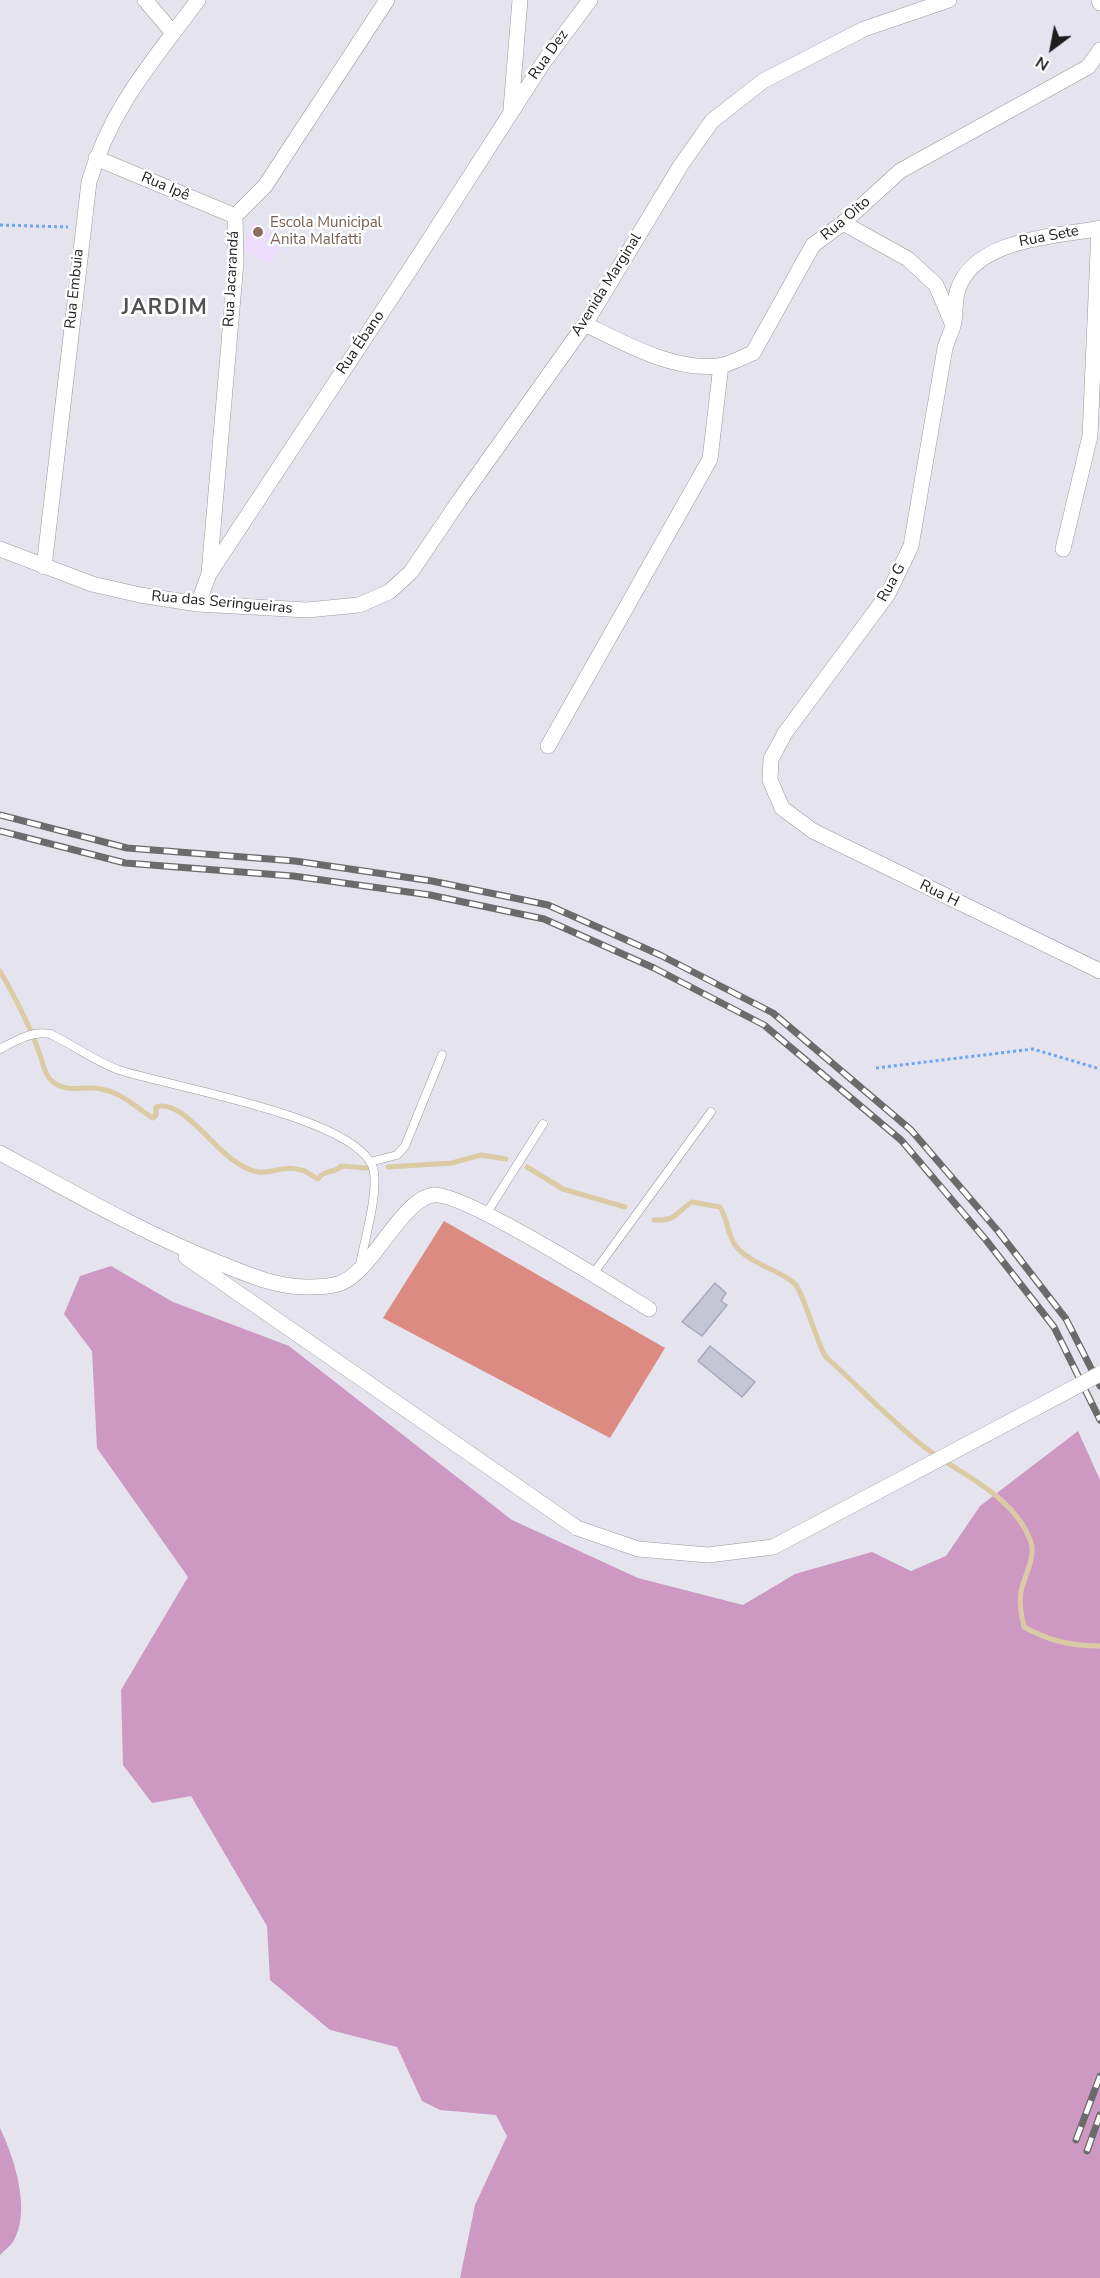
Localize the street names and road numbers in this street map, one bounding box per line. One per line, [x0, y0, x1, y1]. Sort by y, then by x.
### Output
street label: Rua Dez [525, 27, 573, 83]
street label: Rua Ipê [138, 169, 192, 205]
street label: Rua Oito [818, 193, 874, 245]
street label: Rua Sete [1018, 222, 1080, 252]
street label: Rua Jacarandá [220, 230, 244, 328]
street label: Avenida Marginal [568, 230, 646, 340]
street label: Rua Embuia [62, 248, 88, 330]
street label: Rua Ébano [333, 308, 389, 378]
street label: Rua G [874, 561, 910, 605]
street label: Rua das Seringueiras [151, 588, 293, 618]
street label: Rua H [916, 877, 962, 911]

